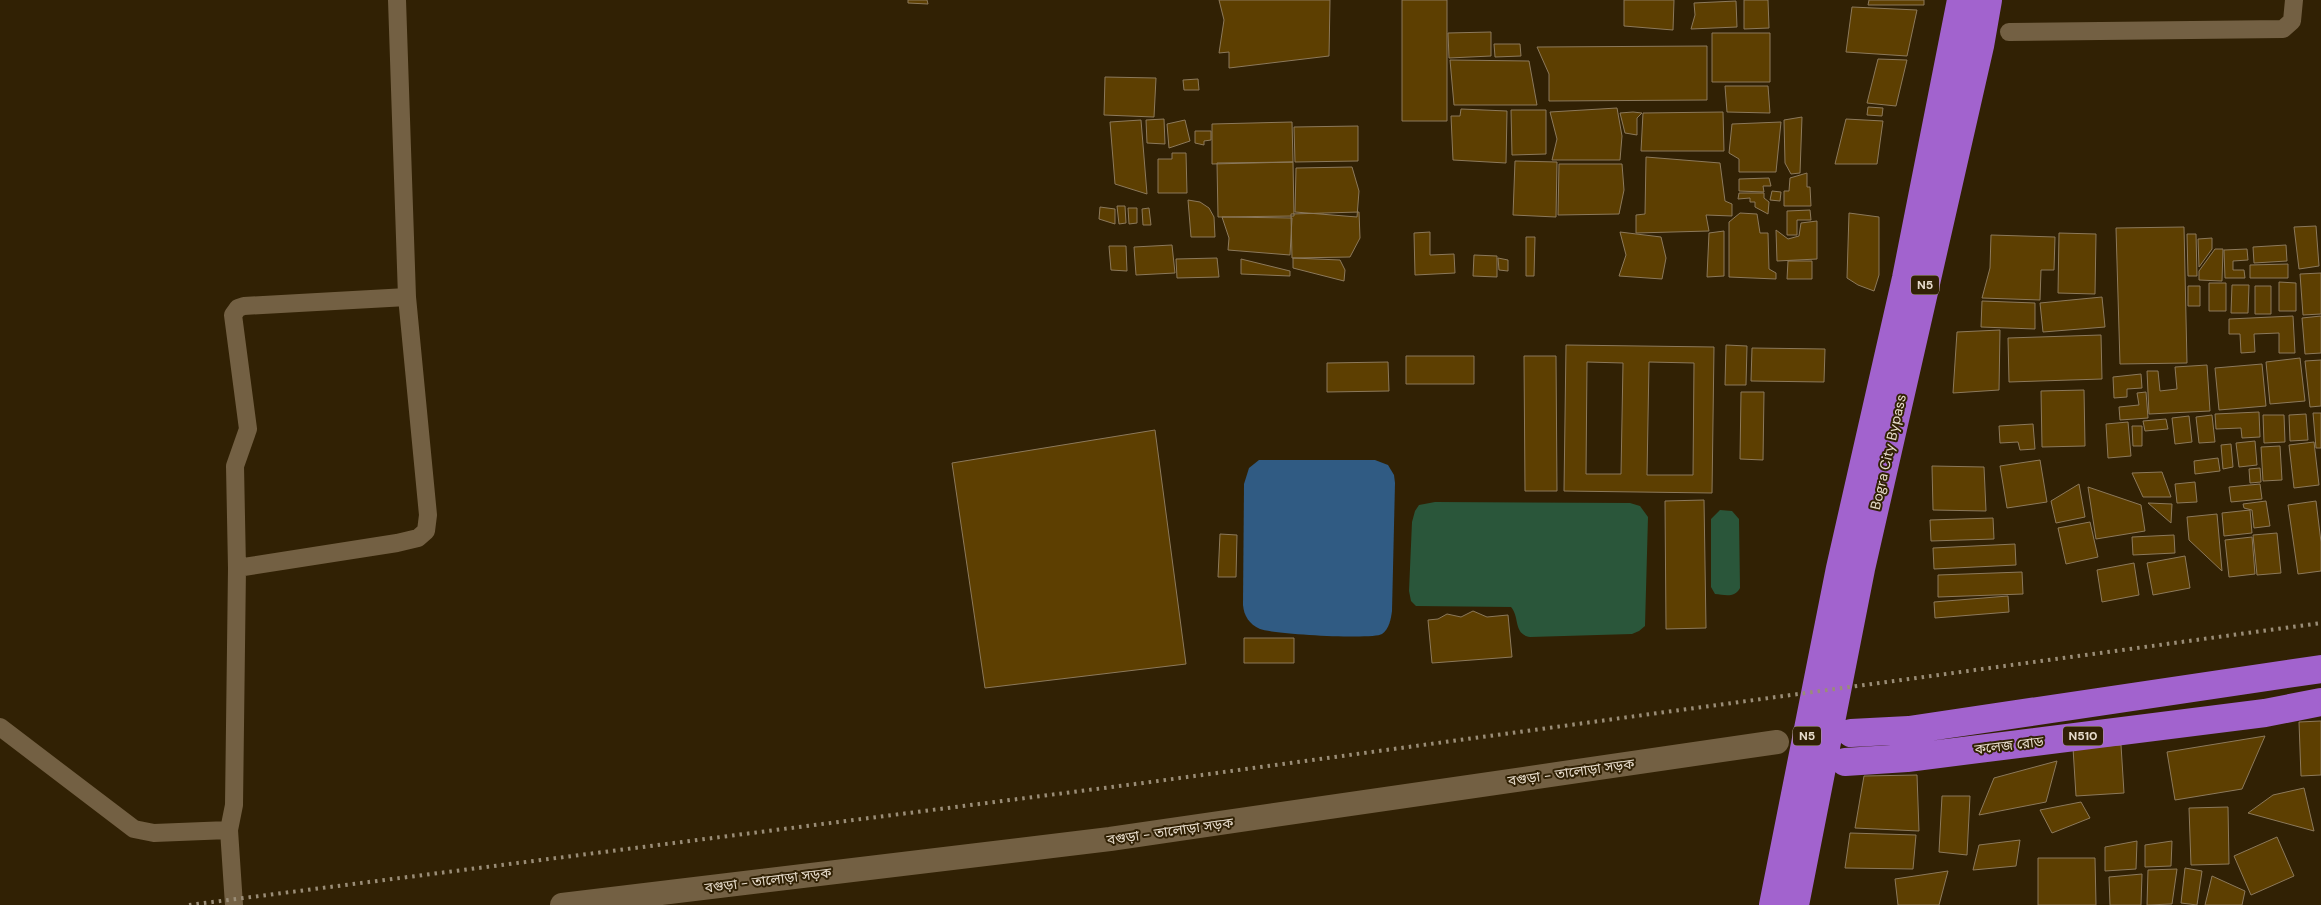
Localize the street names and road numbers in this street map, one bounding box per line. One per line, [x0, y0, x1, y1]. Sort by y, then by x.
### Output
road number: N5 [1911, 276, 1939, 294]
street label: Bogra City Bypass [1866, 393, 1910, 511]
road number: N5 [1793, 726, 1821, 746]
road number: N510 [2063, 726, 2103, 746]
street label: কলেজ রোড [1972, 732, 2046, 758]
street label: বগুড়া - তালোড়া সড়ক [1506, 754, 1636, 790]
street label: বগুড়া - তালোড়া সড়ক [1105, 813, 1235, 849]
street label: বগুড়া - তালোড়া সড়ক [703, 863, 833, 897]

